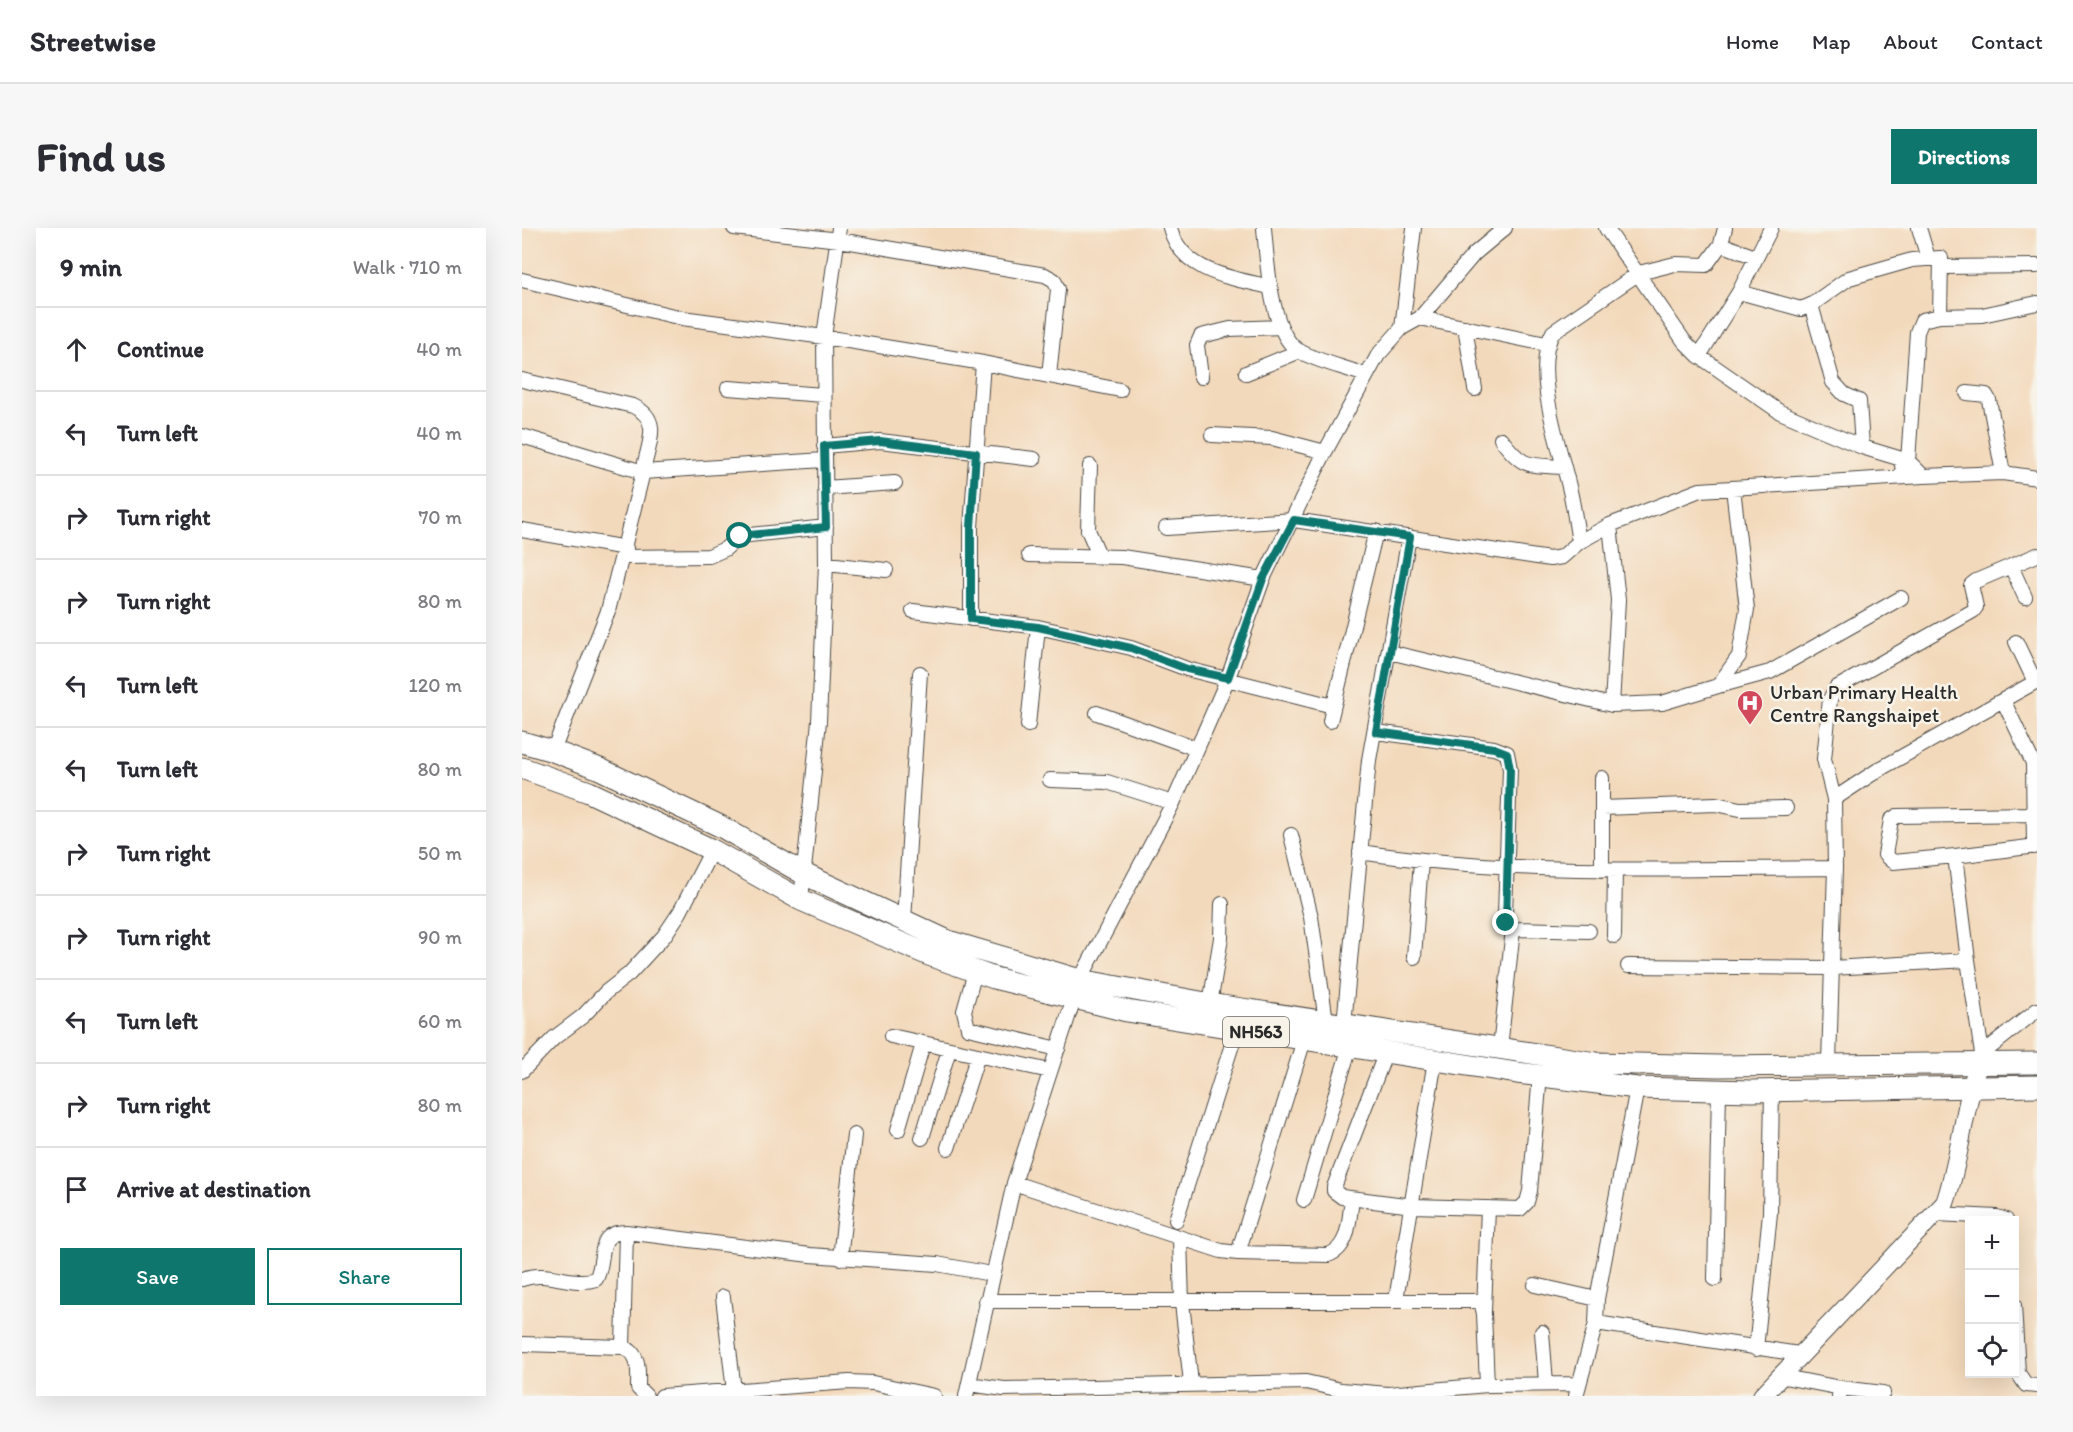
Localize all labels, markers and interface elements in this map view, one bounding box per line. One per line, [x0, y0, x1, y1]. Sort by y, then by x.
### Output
text: Streetwise [30, 24, 156, 58]
text: Home [1726, 29, 1779, 54]
text: Map [1812, 29, 1851, 54]
text: About [1884, 29, 1938, 54]
text: Contact [1971, 29, 2043, 54]
button: Directions [1891, 129, 2037, 184]
text: Find us [36, 131, 166, 182]
text: 9 min [60, 251, 122, 283]
text: Walk · 710 m [353, 255, 462, 279]
icon: ahead [60, 333, 93, 366]
text: Continue [117, 336, 204, 363]
text: 40 m [416, 337, 462, 361]
icon: left [60, 417, 93, 450]
text: Turn left [117, 420, 198, 447]
text: 40 m [416, 421, 462, 445]
icon: right [60, 501, 93, 534]
text: Turn right [117, 504, 211, 531]
text: 70 m [418, 505, 462, 529]
route start [726, 522, 752, 548]
icon: right [60, 585, 93, 618]
text: Turn right [117, 588, 211, 615]
text: 80 m [417, 589, 462, 613]
icon: left [60, 669, 93, 702]
text: Turn left [117, 672, 198, 699]
text: 120 m [409, 673, 462, 697]
place label: Urban Primary Health Centre Rangshaipet [1770, 680, 1958, 727]
hospital icon: Urban Primary Health Centre Rangshaipet [1735, 688, 1765, 726]
icon: left [60, 753, 93, 786]
text: Turn left [117, 756, 198, 783]
text: 80 m [417, 757, 462, 781]
icon: right [60, 837, 93, 870]
text: Turn right [117, 840, 211, 867]
text: 50 m [418, 841, 462, 865]
route end [1492, 909, 1518, 935]
icon: right [60, 921, 93, 954]
text: Turn right [117, 924, 211, 951]
text: 90 m [418, 925, 462, 949]
icon: left [60, 1005, 93, 1038]
text: Turn left [117, 1008, 198, 1035]
text: 60 m [418, 1009, 462, 1033]
road number: NH563 [1223, 1017, 1289, 1047]
icon: right [60, 1089, 93, 1122]
text: Turn right [117, 1092, 211, 1119]
text: 80 m [417, 1093, 462, 1117]
icon: arrive [60, 1173, 93, 1206]
text: Arrive at destination [117, 1176, 311, 1203]
map controls [1965, 1216, 2019, 1378]
button: + [1965, 1216, 2019, 1270]
button: Save [60, 1248, 255, 1305]
button: Share [267, 1248, 462, 1305]
button: − [1965, 1270, 2019, 1324]
button: locate [1965, 1324, 2019, 1378]

